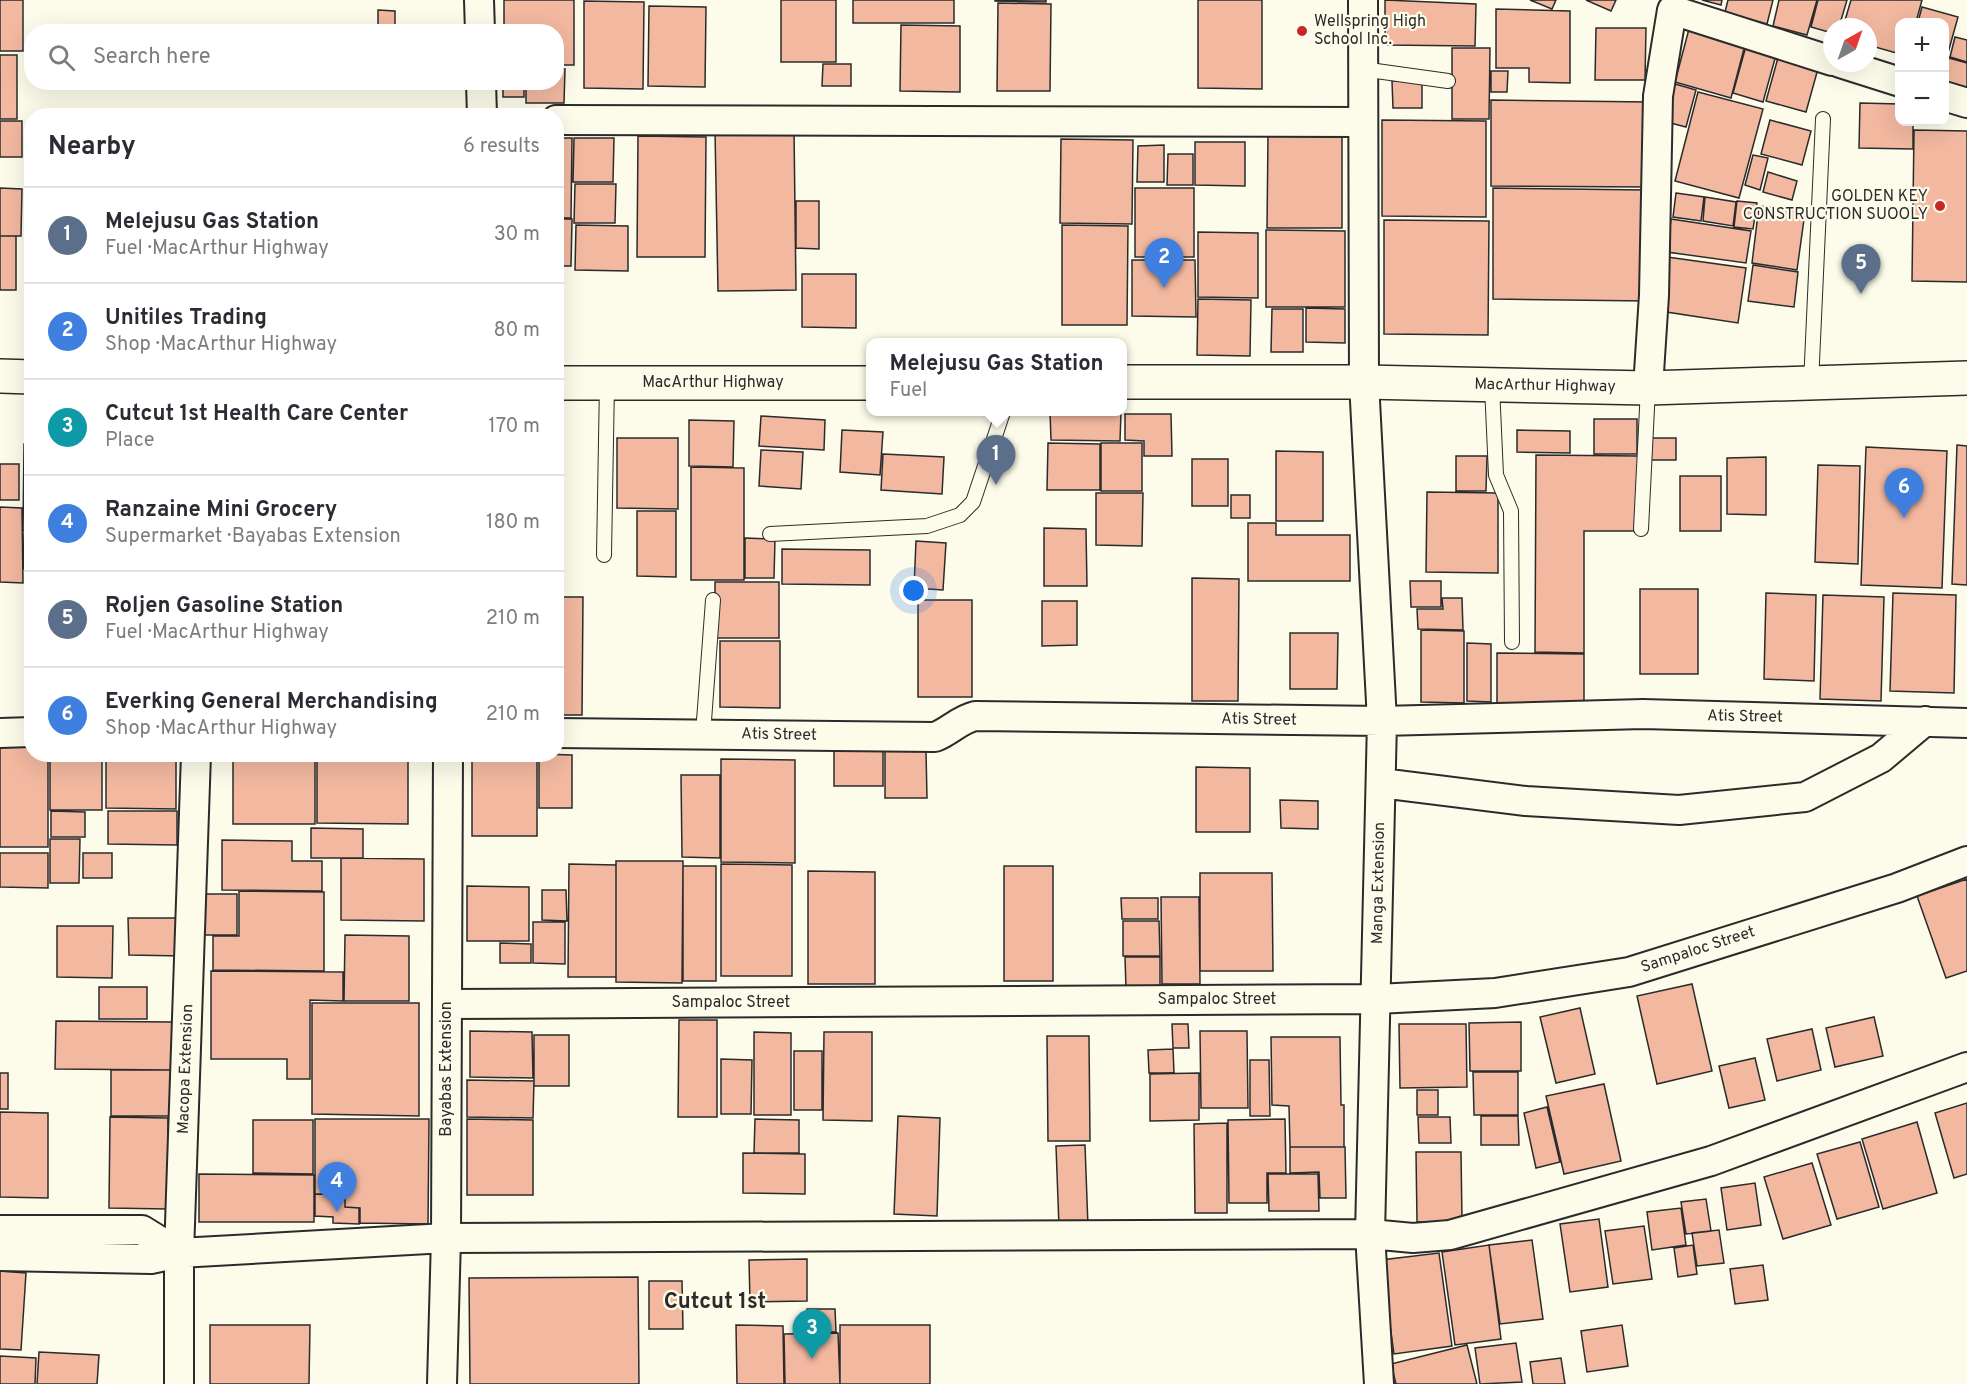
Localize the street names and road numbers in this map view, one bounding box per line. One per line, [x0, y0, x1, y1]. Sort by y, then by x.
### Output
street label: MacArthur Highway [642, 373, 784, 393]
street label: MacArthur Highway [1474, 375, 1616, 397]
street label: Atis Street [1707, 706, 1783, 728]
street label: Atis Street [1221, 709, 1297, 731]
street label: Atis Street [741, 724, 817, 746]
street label: Manga Extension [1368, 822, 1390, 944]
street label: Sampaloc Street [1638, 922, 1758, 978]
street label: Sampaloc Street [1158, 990, 1276, 1010]
street label: Sampaloc Street [672, 993, 790, 1013]
street label: Bayabas Extension [437, 1001, 457, 1137]
street label: Macopa Extension [174, 1004, 198, 1134]

